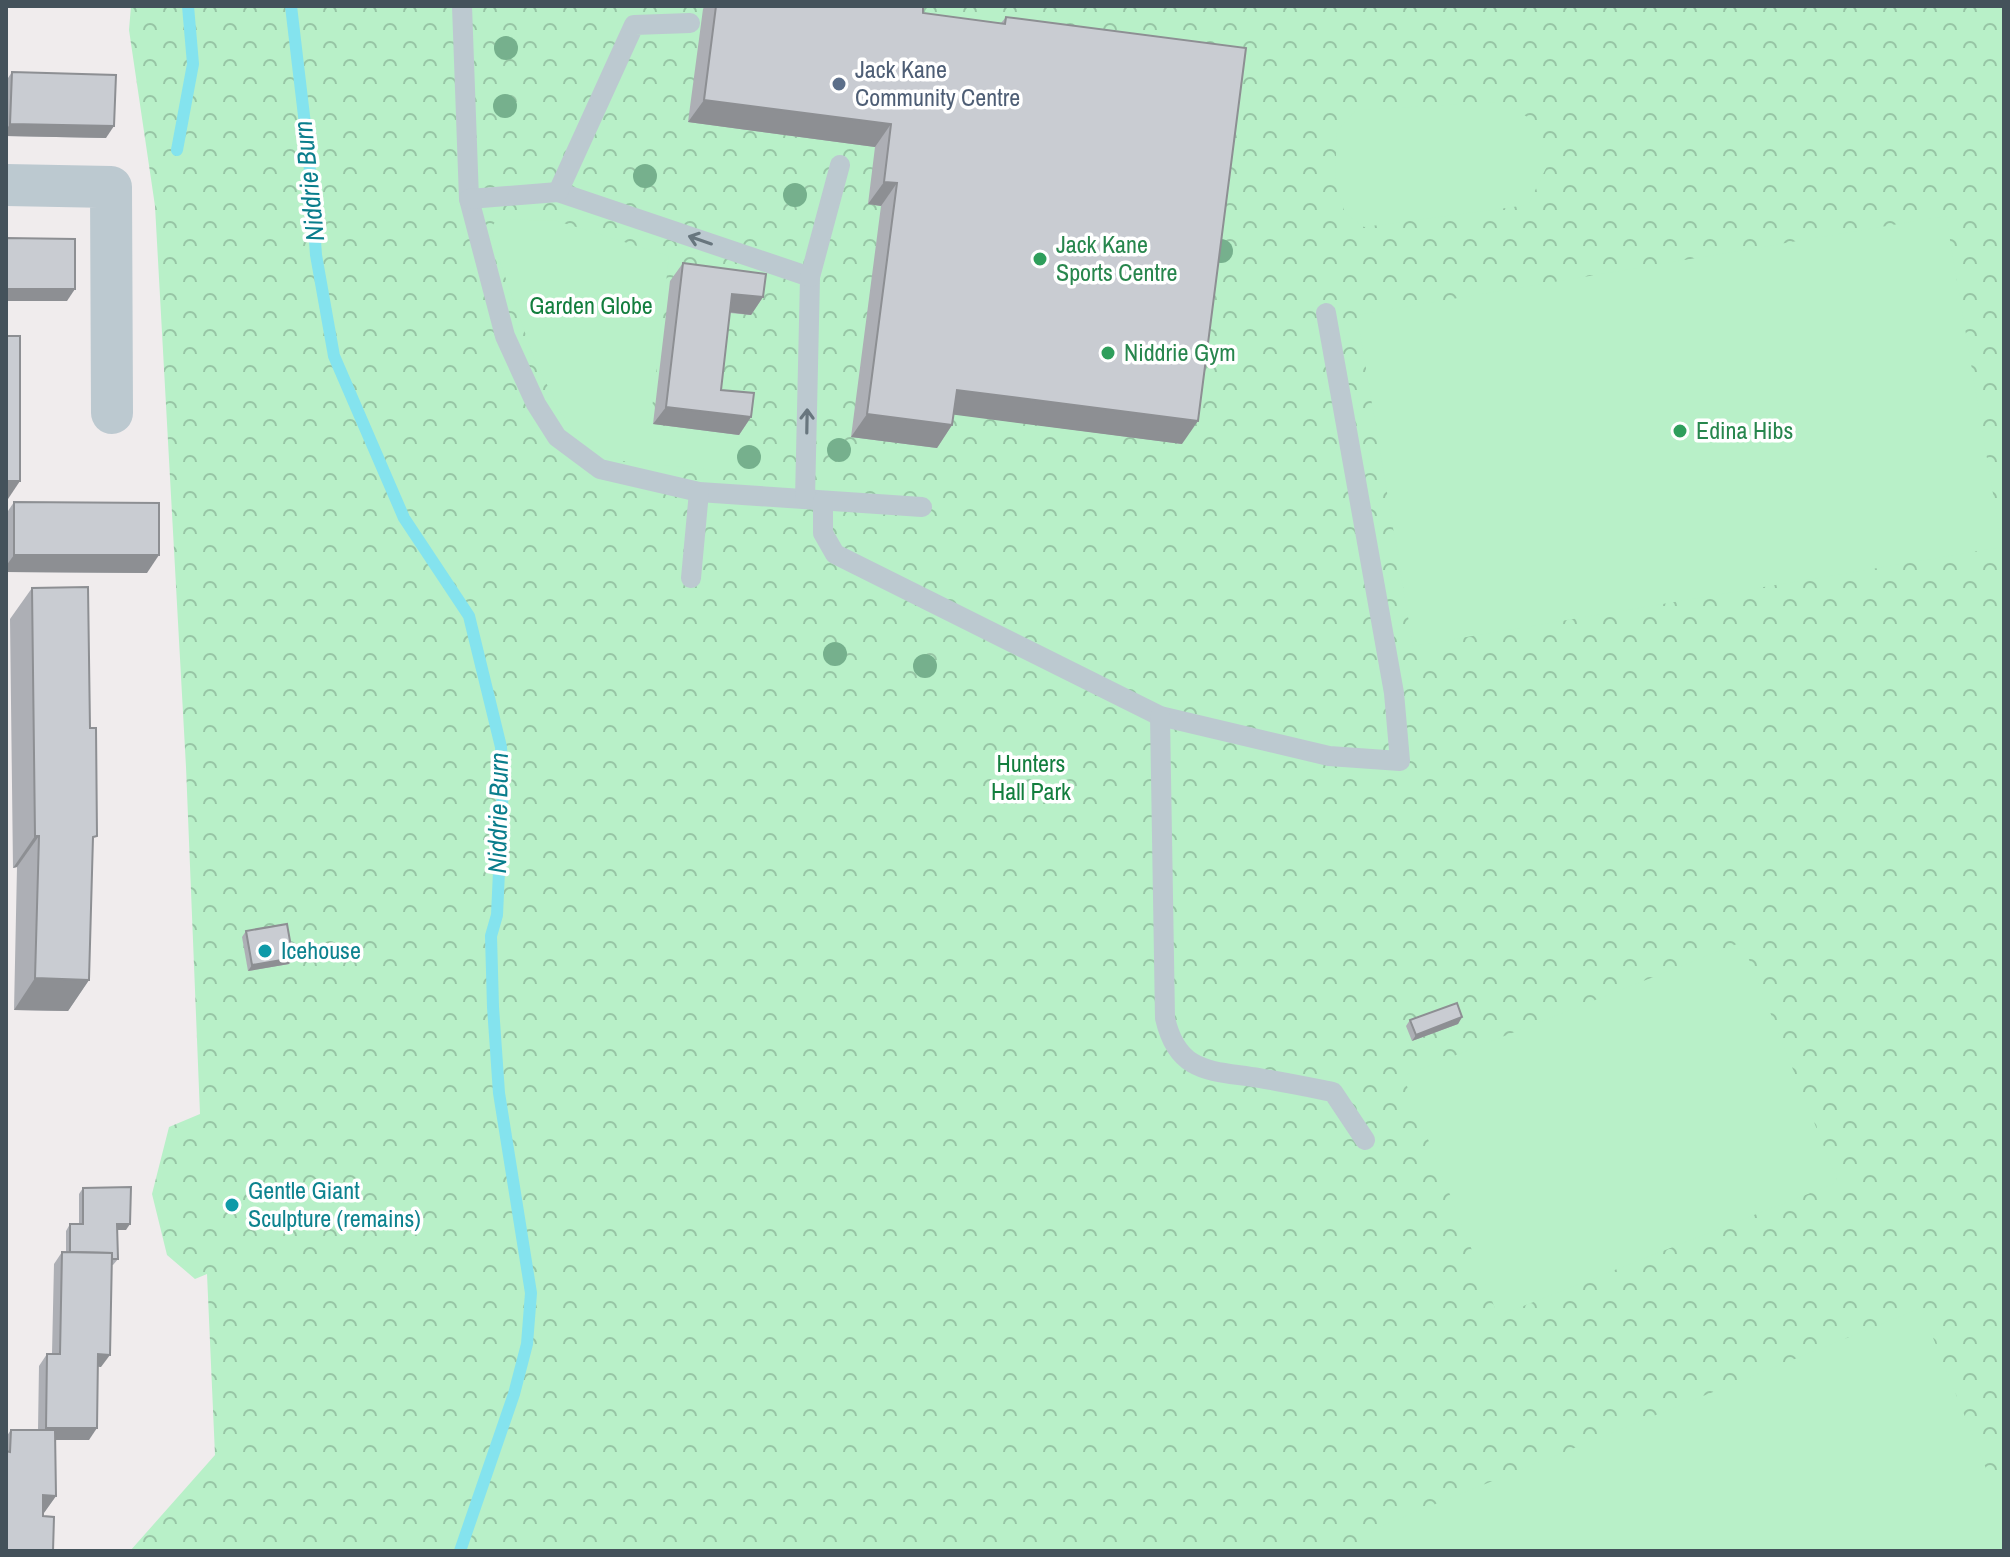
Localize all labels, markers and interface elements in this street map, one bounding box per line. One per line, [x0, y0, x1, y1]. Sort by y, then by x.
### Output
place label: Jack Kane Community Centre [855, 53, 1020, 113]
marker: Jack Kane Community Centre [830, 75, 848, 93]
water label: Niddrie Burn [285, 119, 332, 243]
place label: Jack Kane Sports Centre [1056, 228, 1177, 288]
one-way arrow [687, 232, 712, 247]
marker: Jack Kane Sports Centre [1031, 250, 1049, 268]
park label: Garden Globe [529, 289, 653, 321]
place label: Niddrie Gym [1124, 336, 1236, 368]
marker: Niddrie Gym [1099, 344, 1117, 362]
one-way arrow [799, 408, 815, 435]
place label: Edina Hibs [1696, 414, 1793, 446]
marker: Edina Hibs [1671, 422, 1689, 440]
park label: Hunters Hall Park [991, 747, 1071, 807]
water label: Niddrie Burn [479, 752, 516, 874]
place label: Icehouse [281, 934, 361, 966]
marker: Icehouse [256, 942, 274, 960]
place label: Gentle Giant Sculpture (remains) [248, 1174, 421, 1234]
marker: Gentle Giant Sculpture (remains) [223, 1196, 241, 1214]

